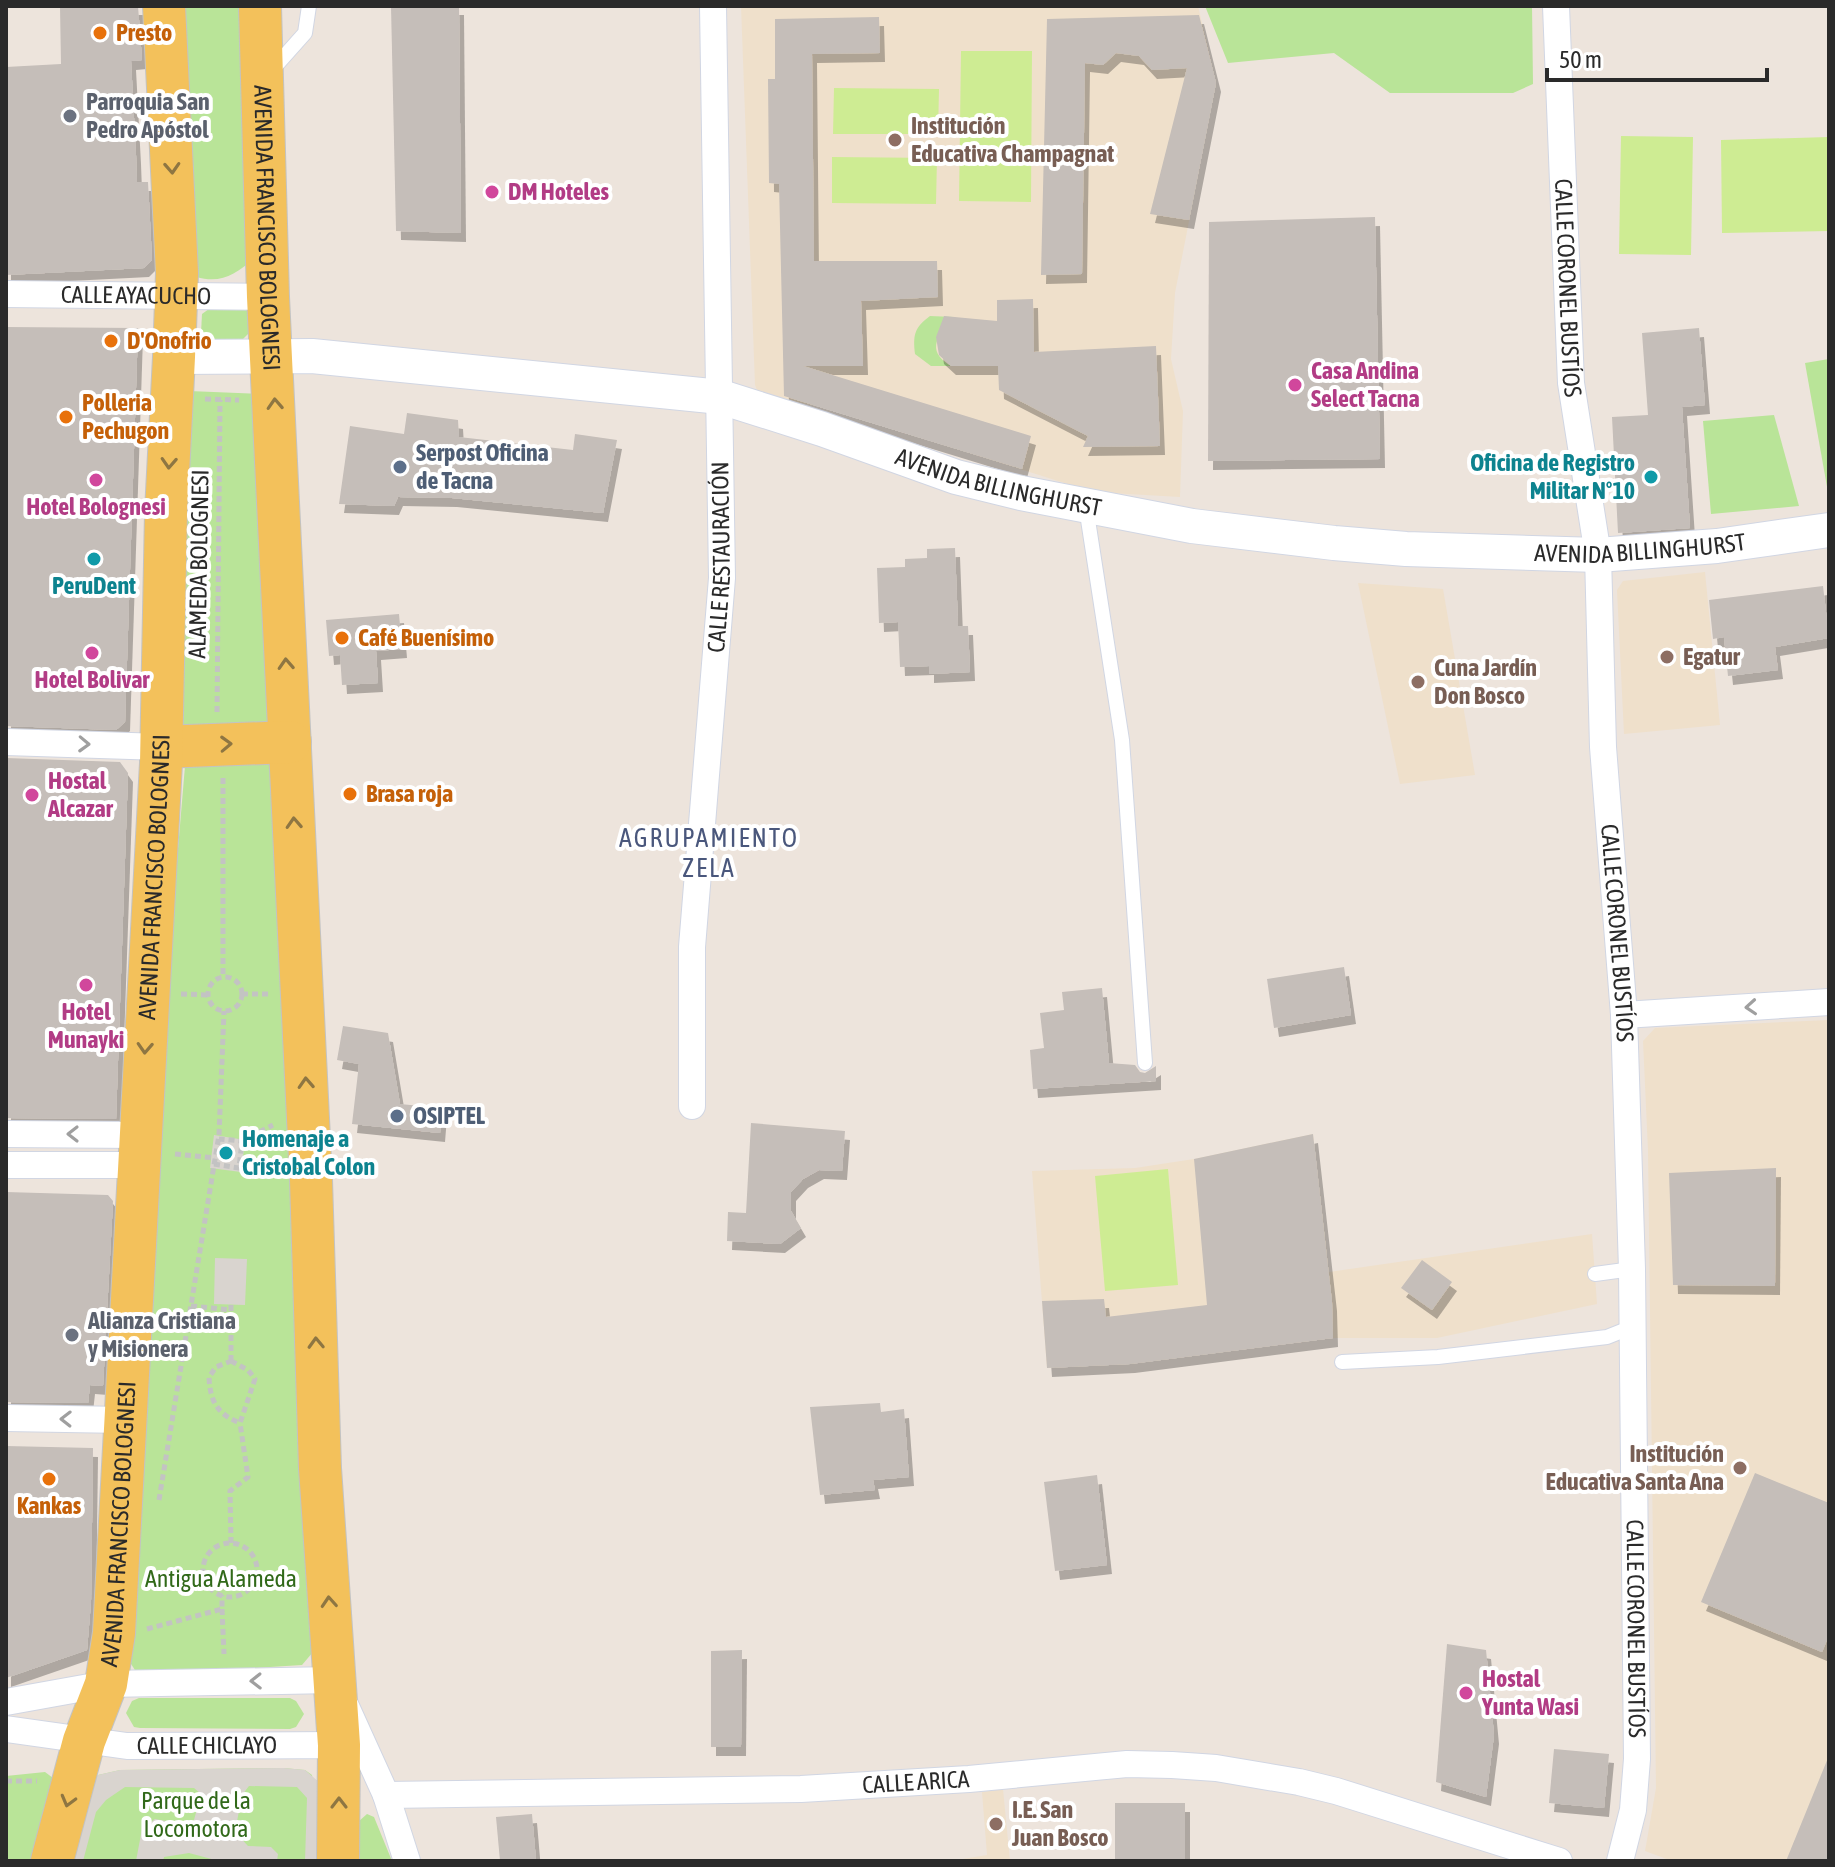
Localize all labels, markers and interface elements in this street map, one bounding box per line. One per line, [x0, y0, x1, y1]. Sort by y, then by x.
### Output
place label: Presto [116, 19, 172, 46]
marker: Presto [91, 24, 109, 42]
scale bar [1547, 32, 1767, 82]
text: 50 m [1559, 46, 1602, 73]
street label: AVENIDA FRANCISCO BOLOGNESI [249, 85, 286, 371]
place label: Parroquia San Pedro Apóstol [86, 88, 210, 143]
marker: Parroquia San Pedro Apóstol [61, 107, 79, 125]
place label: Institución Educativa Champagnat [911, 112, 1114, 167]
marker: Institución Educativa Champagnat [886, 131, 904, 149]
one-way arrow [163, 162, 180, 175]
place label: DM Hoteles [508, 178, 610, 205]
street label: CALLE CORONEL BUSTÍOS [1550, 178, 1587, 399]
marker: DM Hoteles [483, 183, 501, 201]
street label: CALLE AYACUCHO [61, 281, 211, 309]
place label: D'Onofrio [127, 327, 212, 354]
marker: D'Onofrio [102, 332, 120, 350]
place label: Casa Andina Select Tacna [1311, 357, 1420, 412]
marker: Casa Andina Select Tacna [1286, 376, 1304, 394]
place label: Polleria Pechugon [82, 389, 169, 444]
one-way arrow [266, 397, 283, 410]
marker: Polleria Pechugon [57, 408, 75, 426]
place label: Serpost Oficina de Tacna [416, 439, 549, 494]
street label: AVENIDA BILLINGHURST [892, 442, 1104, 521]
place label: Oficina de Registro Militar N°10 [1470, 449, 1635, 504]
one-way arrow [161, 457, 178, 470]
marker: Serpost Oficina de Tacna [391, 458, 409, 476]
street label: CALLE RESTAURACIÓN [702, 461, 735, 654]
marker: Oficina de Registro Militar N°10 [1642, 468, 1660, 486]
street label: ALAMEDA BOLOGNESI [183, 469, 214, 659]
marker: Hotel Bolognesi [87, 471, 105, 489]
place label: Hotel Bolognesi [26, 493, 166, 520]
street label: AVENIDA BILLINGHURST [1534, 528, 1748, 568]
marker: PeruDent [85, 550, 103, 568]
place label: PeruDent [52, 572, 136, 599]
place label: Café Buenísimo [358, 624, 494, 651]
marker: Café Buenísimo [333, 629, 351, 647]
place label: Egatur [1683, 643, 1741, 670]
marker: Hotel Bolivar [83, 644, 101, 662]
marker: Egatur [1658, 648, 1676, 666]
place label: Cuna Jardín Don Bosco [1434, 654, 1537, 709]
one-way arrow [278, 657, 295, 670]
place label: Hotel Bolivar [35, 666, 150, 693]
marker: Cuna Jardín Don Bosco [1409, 673, 1427, 691]
street label: AVENIDA FRANCISCO BOLOGNESI [133, 734, 175, 1021]
one-way arrow [78, 736, 91, 753]
one-way arrow [220, 736, 233, 753]
place label: Hostal Alcazar [47, 767, 114, 822]
place label: Brasa roja [366, 780, 453, 807]
marker: Brasa roja [341, 785, 359, 803]
marker: Hostal Alcazar [23, 786, 41, 804]
one-way arrow [285, 816, 302, 829]
district label: AGRUPAMIENTO ZELA [619, 823, 799, 883]
street label: CALLE CORONEL BUSTÍOS [1596, 823, 1639, 1042]
marker: Hotel Munayki [77, 976, 95, 994]
place label: Hotel Munayki [48, 998, 124, 1053]
one-way arrow [1744, 998, 1757, 1015]
one-way arrow [137, 1042, 154, 1055]
one-way arrow [298, 1076, 315, 1089]
place label: OSIPTEL [413, 1102, 486, 1129]
marker: OSIPTEL [388, 1107, 406, 1125]
one-way arrow [66, 1125, 79, 1143]
place label: Homenaje a Cristobal Colon [242, 1125, 375, 1180]
marker: Homenaje a Cristobal Colon [217, 1144, 235, 1162]
place label: Alianza Cristiana y Misionera [87, 1307, 236, 1362]
marker: Alianza Cristiana y Misionera [63, 1326, 81, 1344]
one-way arrow [307, 1336, 325, 1349]
street label: AVENIDA FRANCISCO BOLOGNESI [95, 1381, 141, 1669]
one-way arrow [59, 1410, 72, 1428]
place label: Institución Educativa Santa Ana [1545, 1440, 1724, 1495]
marker: Institución Educativa Santa Ana [1731, 1459, 1749, 1477]
marker: Kankas [40, 1470, 58, 1488]
place label: Kankas [17, 1492, 82, 1519]
street label: CALLE CORONEL BUSTÍOS [1622, 1519, 1651, 1738]
park label: Antigua Alameda [145, 1565, 297, 1592]
one-way arrow [321, 1595, 338, 1608]
place label: Hostal Yunta Wasi [1481, 1665, 1579, 1720]
one-way arrow [249, 1673, 262, 1690]
marker: Hostal Yunta Wasi [1457, 1684, 1475, 1702]
street label: CALLE CHICLAYO [137, 1731, 277, 1759]
street label: CALLE ARICA [861, 1765, 970, 1798]
park label: Parque de la Locomotora [141, 1787, 251, 1842]
one-way arrow [60, 1794, 77, 1808]
one-way arrow [330, 1796, 348, 1809]
place label: I.E. San Juan Bosco [1011, 1796, 1109, 1851]
marker: I.E. San Juan Bosco [987, 1815, 1005, 1833]

